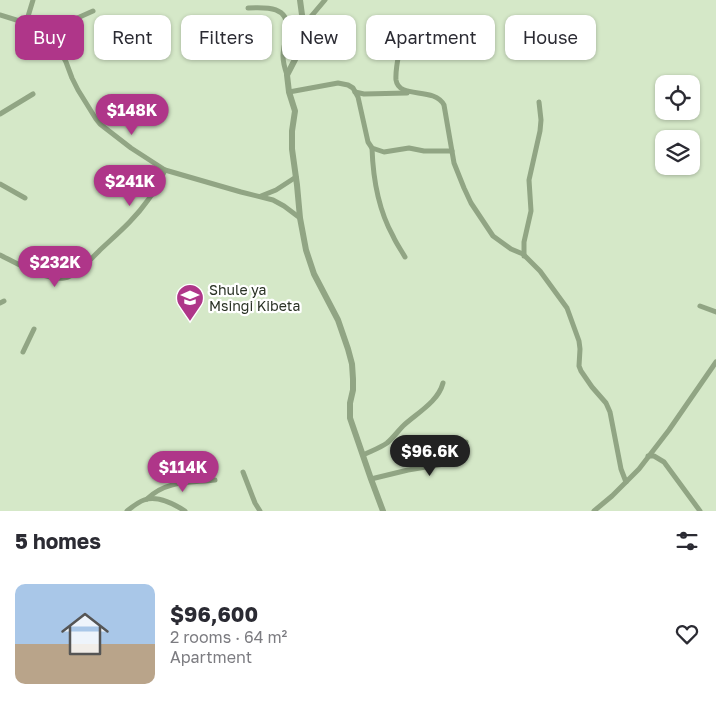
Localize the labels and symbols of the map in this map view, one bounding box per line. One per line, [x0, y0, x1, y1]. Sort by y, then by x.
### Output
pin: $148K [97, 94, 167, 136]
pin: $241K [95, 164, 165, 207]
pin: $232K [20, 246, 90, 288]
place label: Shule ya Msingi Kibeta [209, 281, 300, 314]
school or university icon: Shule ya Msingi Kibeta [175, 283, 205, 322]
pin: $96.6K [389, 434, 471, 477]
pin: $114K [148, 450, 218, 493]

